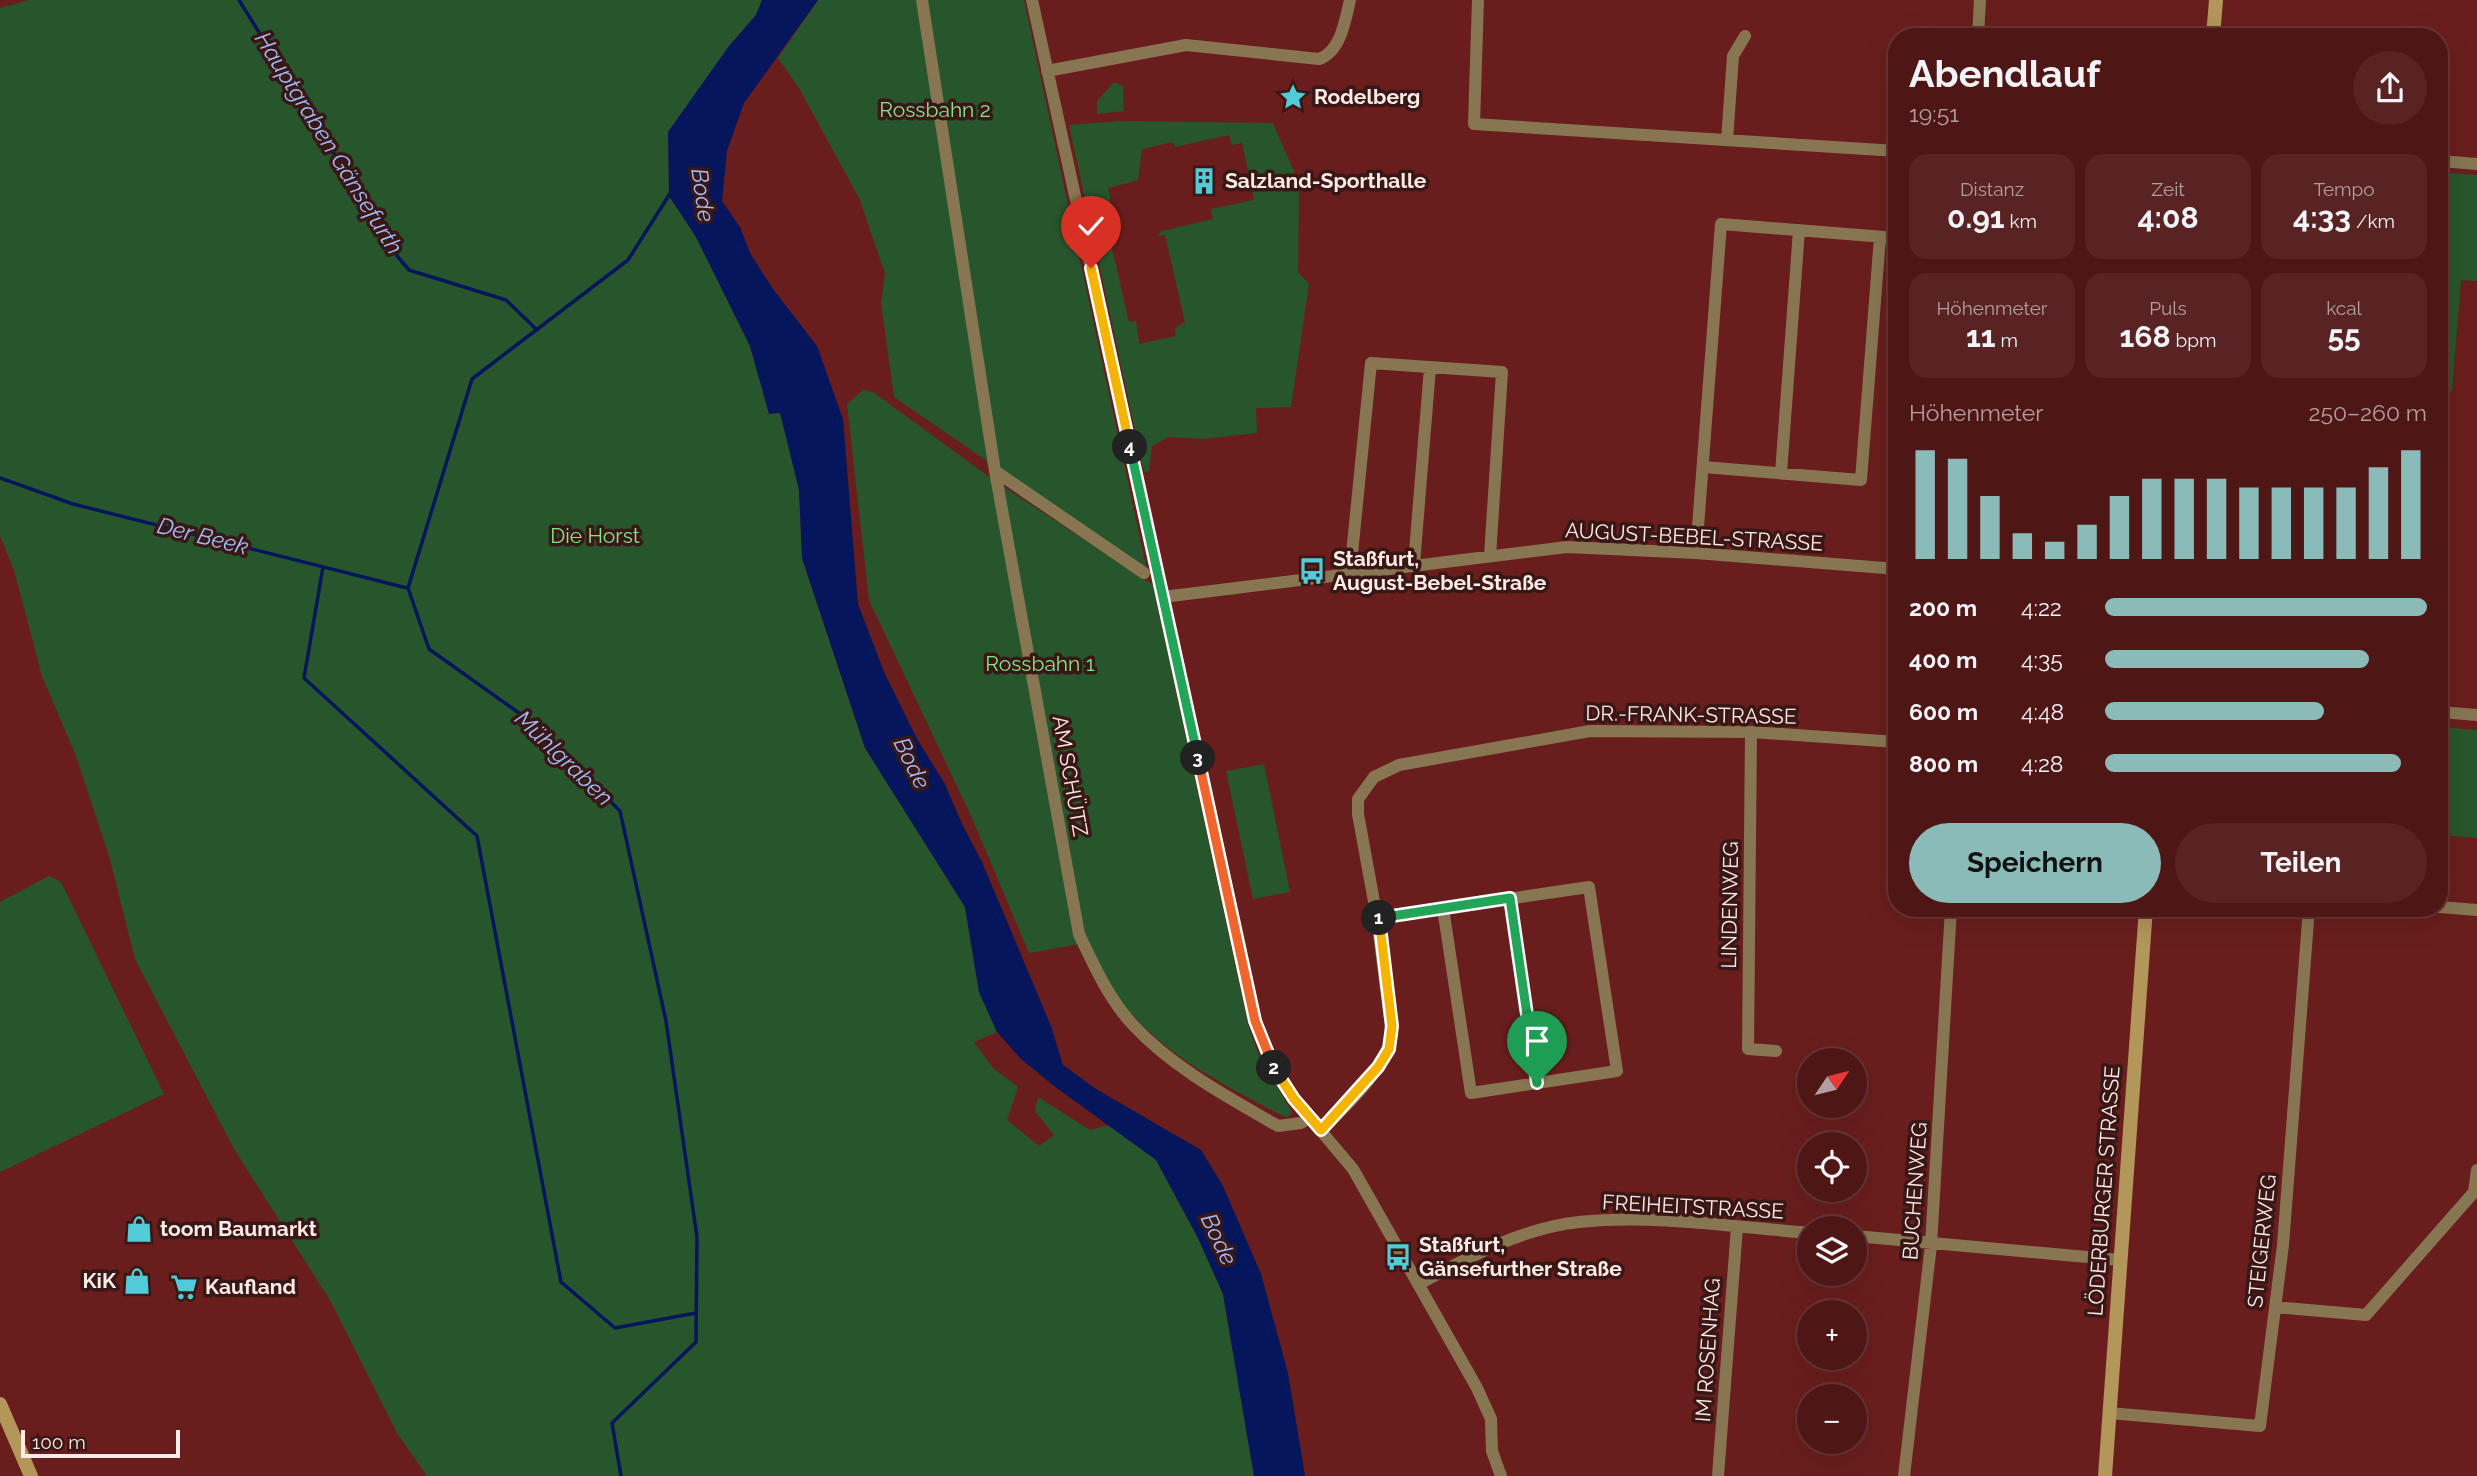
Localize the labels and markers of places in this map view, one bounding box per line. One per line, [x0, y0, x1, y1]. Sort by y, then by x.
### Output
place icon: Rodelberg [1278, 82, 1308, 112]
place label: Rodelberg [1314, 84, 1420, 109]
building icon: Salzland-Sporthalle [1189, 166, 1219, 196]
place label: Salzland-Sporthalle [1225, 168, 1427, 193]
pin [1061, 196, 1121, 268]
pin: 4 [1112, 430, 1148, 464]
place label: Staßfurt, August-Bebel-Straße [1333, 546, 1547, 595]
bus stop icon: Staßfurt, August-Bebel-Straße [1297, 556, 1327, 586]
pin: 3 [1180, 740, 1216, 776]
pin: 1 [1362, 900, 1396, 936]
pin [1507, 1011, 1567, 1083]
pin: 2 [1256, 1050, 1292, 1086]
shop icon: toom Baumarkt [124, 1214, 154, 1244]
place label: toom Baumarkt [160, 1216, 317, 1241]
place label: Staßfurt, Gänsefurther Straße [1419, 1232, 1622, 1281]
bus stop icon: Staßfurt, Gänsefurther Straße [1383, 1242, 1413, 1272]
shop icon: KiK [122, 1266, 152, 1296]
place label: KiK [83, 1268, 117, 1293]
supermarket icon: Kaufland [169, 1272, 199, 1302]
place label: Kaufland [205, 1274, 296, 1299]

